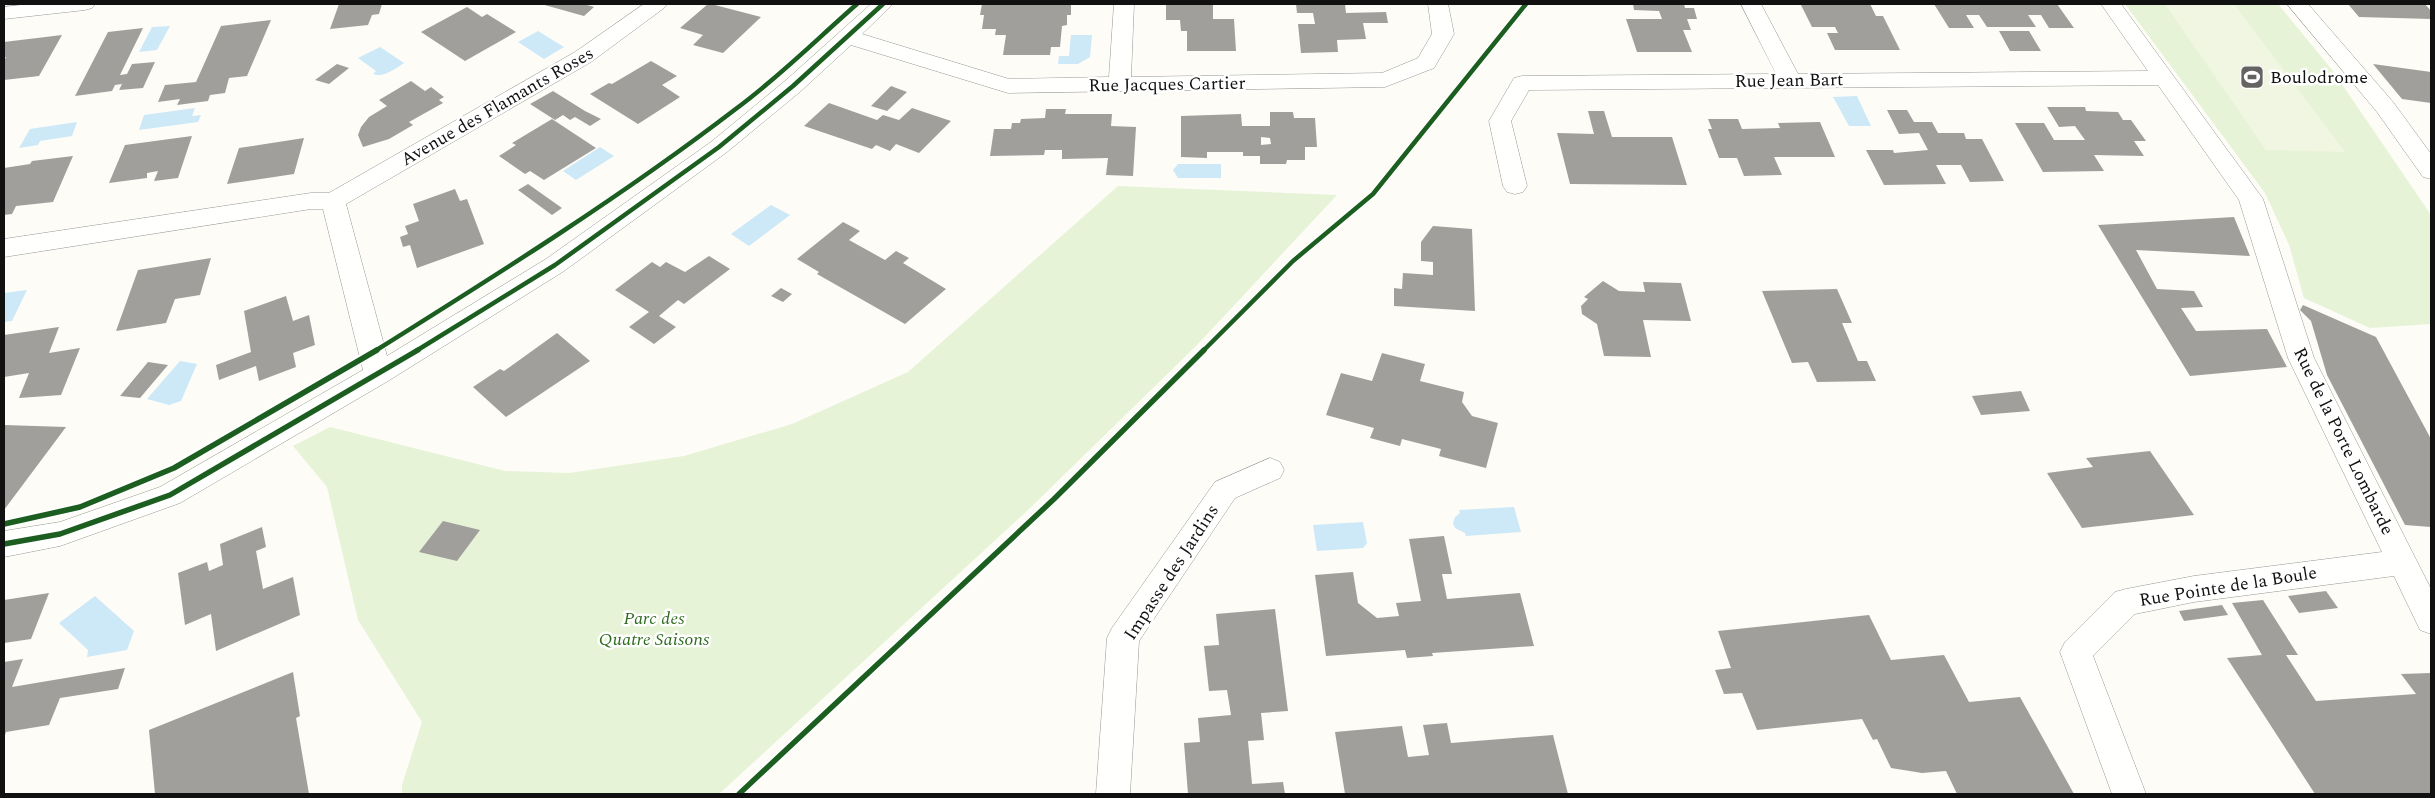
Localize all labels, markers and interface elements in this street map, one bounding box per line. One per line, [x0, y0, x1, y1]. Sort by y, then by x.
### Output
street label: Avenue des Flamants Roses [396, 40, 599, 173]
sports icon: Boulodrome [2239, 64, 2265, 90]
place label: Boulodrome [2270, 64, 2368, 91]
street label: Rue Jean Bart [1734, 66, 1844, 95]
street label: Rue Jacques Cartier [1088, 70, 1246, 99]
street label: Rue de la Porte Lombarde [2286, 343, 2401, 540]
street label: Impasse des Jardins [1117, 499, 1226, 646]
street label: Rue Pointe de la Boule [2137, 559, 2319, 614]
park label: Parc des Quatre Saisons [599, 605, 710, 653]

